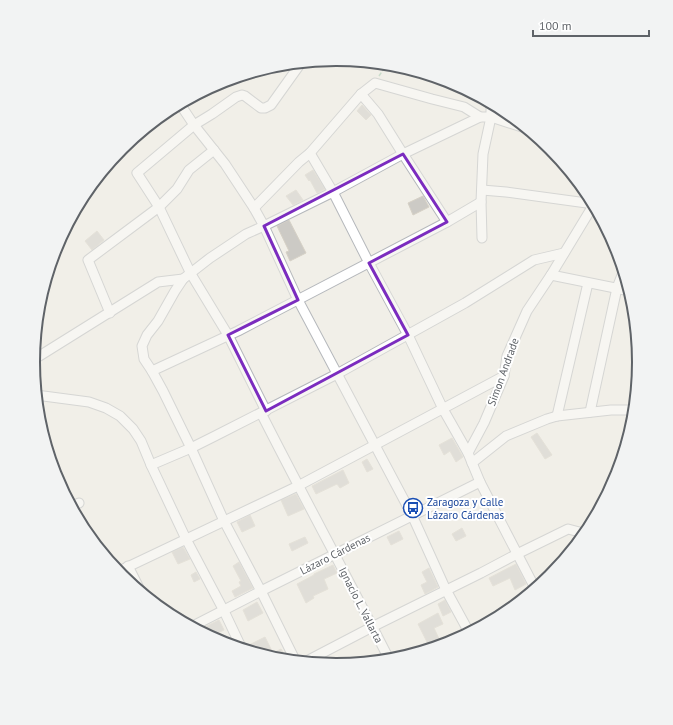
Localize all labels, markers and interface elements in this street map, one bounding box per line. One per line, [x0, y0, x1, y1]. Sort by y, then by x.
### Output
scale bar [533, 12, 649, 38]
text: 100 m [539, 18, 572, 33]
street label: Simon Andrade [484, 336, 522, 408]
place label: Zaragoza y Calle Lázaro Cárdenas [427, 495, 505, 522]
bus stop icon: Zaragoza y Calle Lázaro Cárdenas [402, 497, 424, 519]
street label: Lázaro Cárdenas [297, 530, 373, 578]
street label: Ignacio L. Vallarta [336, 565, 386, 645]

